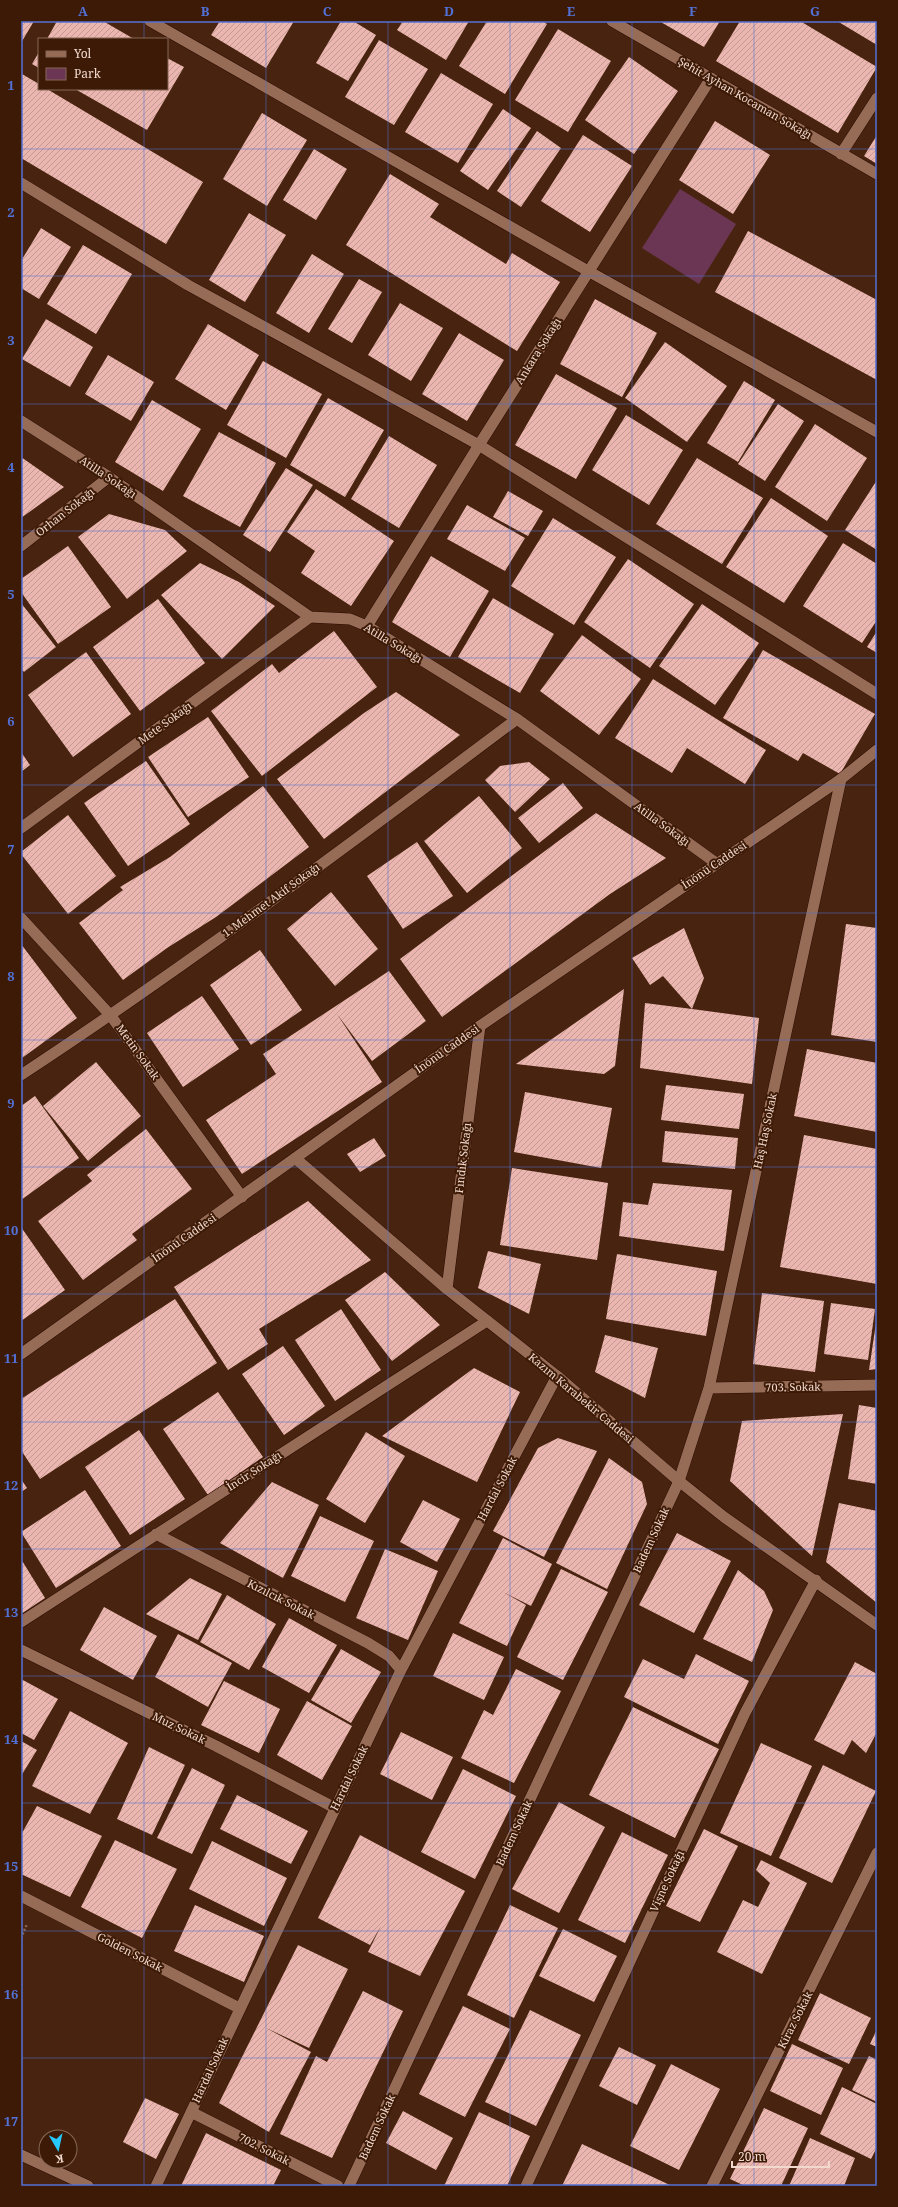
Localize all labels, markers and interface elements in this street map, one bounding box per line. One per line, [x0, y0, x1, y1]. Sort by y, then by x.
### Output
text: A [78, 2, 88, 20]
text: B [201, 2, 210, 20]
text: C [323, 2, 332, 20]
text: D [444, 2, 454, 20]
text: E [567, 2, 576, 20]
text: F [689, 2, 697, 20]
text: G [810, 2, 820, 20]
legend [38, 38, 168, 90]
text: Yol [73, 45, 92, 62]
street label: Şehit Ayhan Kocaman Sokağı [676, 53, 815, 142]
text: Park [74, 65, 102, 82]
text: 1 [7, 76, 15, 94]
text: 2 [7, 203, 15, 221]
street label: Ankara Sokağı [511, 314, 564, 387]
text: 3 [7, 331, 15, 349]
street label: Atilla Sokağı [77, 452, 140, 501]
text: 4 [7, 458, 15, 476]
street label: Orhan Sokağı [32, 484, 98, 539]
text: 5 [7, 585, 15, 603]
street label: Atilla Sokağı [361, 619, 426, 666]
street label: Mete Sokağı [135, 698, 195, 747]
text: 6 [7, 712, 15, 730]
street label: Atilla Sokağı [631, 798, 694, 849]
street label: İnönü Caddesi [678, 837, 749, 892]
text: 7 [7, 840, 15, 858]
street label: 1. Mehmet Akif Sokağı [219, 859, 323, 940]
text: 8 [7, 967, 15, 985]
street label: Metin Sokak [113, 1021, 164, 1083]
street label: İnönü Caddesi [412, 1021, 482, 1076]
street label: Haş Haş Sokak [749, 1091, 780, 1170]
text: 9 [7, 1094, 15, 1112]
street label: Fındık Sokağı [451, 1121, 474, 1194]
street label: İnönü Caddesi [149, 1210, 219, 1265]
text: 10 [4, 1221, 18, 1239]
text: 11 [4, 1349, 18, 1367]
street label: Kazım Karabekir Caddesi [526, 1349, 637, 1446]
street label: 703. Sokak [765, 1379, 821, 1394]
street label: İncir Sokağı [223, 1447, 284, 1494]
street label: Hardal Sokak [473, 1454, 520, 1524]
text: 12 [4, 1476, 18, 1494]
street label: Badem Sokak [629, 1504, 673, 1575]
street label: Kızılcık Sokak [245, 1575, 318, 1622]
text: 13 [4, 1603, 18, 1621]
street label: Muz Sokak [150, 1708, 209, 1747]
text: 14 [4, 1730, 19, 1748]
street label: Hardal Sokak [326, 1742, 371, 1813]
street label: Badem Sokak [492, 1797, 536, 1868]
street label: Vişne Sokağı [646, 1847, 688, 1914]
text: 15 [4, 1857, 18, 1875]
street label: Golden Sokak [95, 1929, 166, 1975]
text: 16 [4, 1985, 18, 2003]
street label: Kiraz Sokak [774, 1988, 816, 2051]
street label: Hardal Sokak [188, 2034, 232, 2105]
street label: Badem Sokak [355, 2091, 399, 2162]
text: 17 [4, 2112, 18, 2130]
north arrow [38, 2129, 78, 2169]
street label: 702. Sokak [236, 2129, 293, 2168]
scale bar [732, 2143, 829, 2169]
text: 20 m [738, 2148, 766, 2165]
text: K [54, 2151, 65, 2168]

